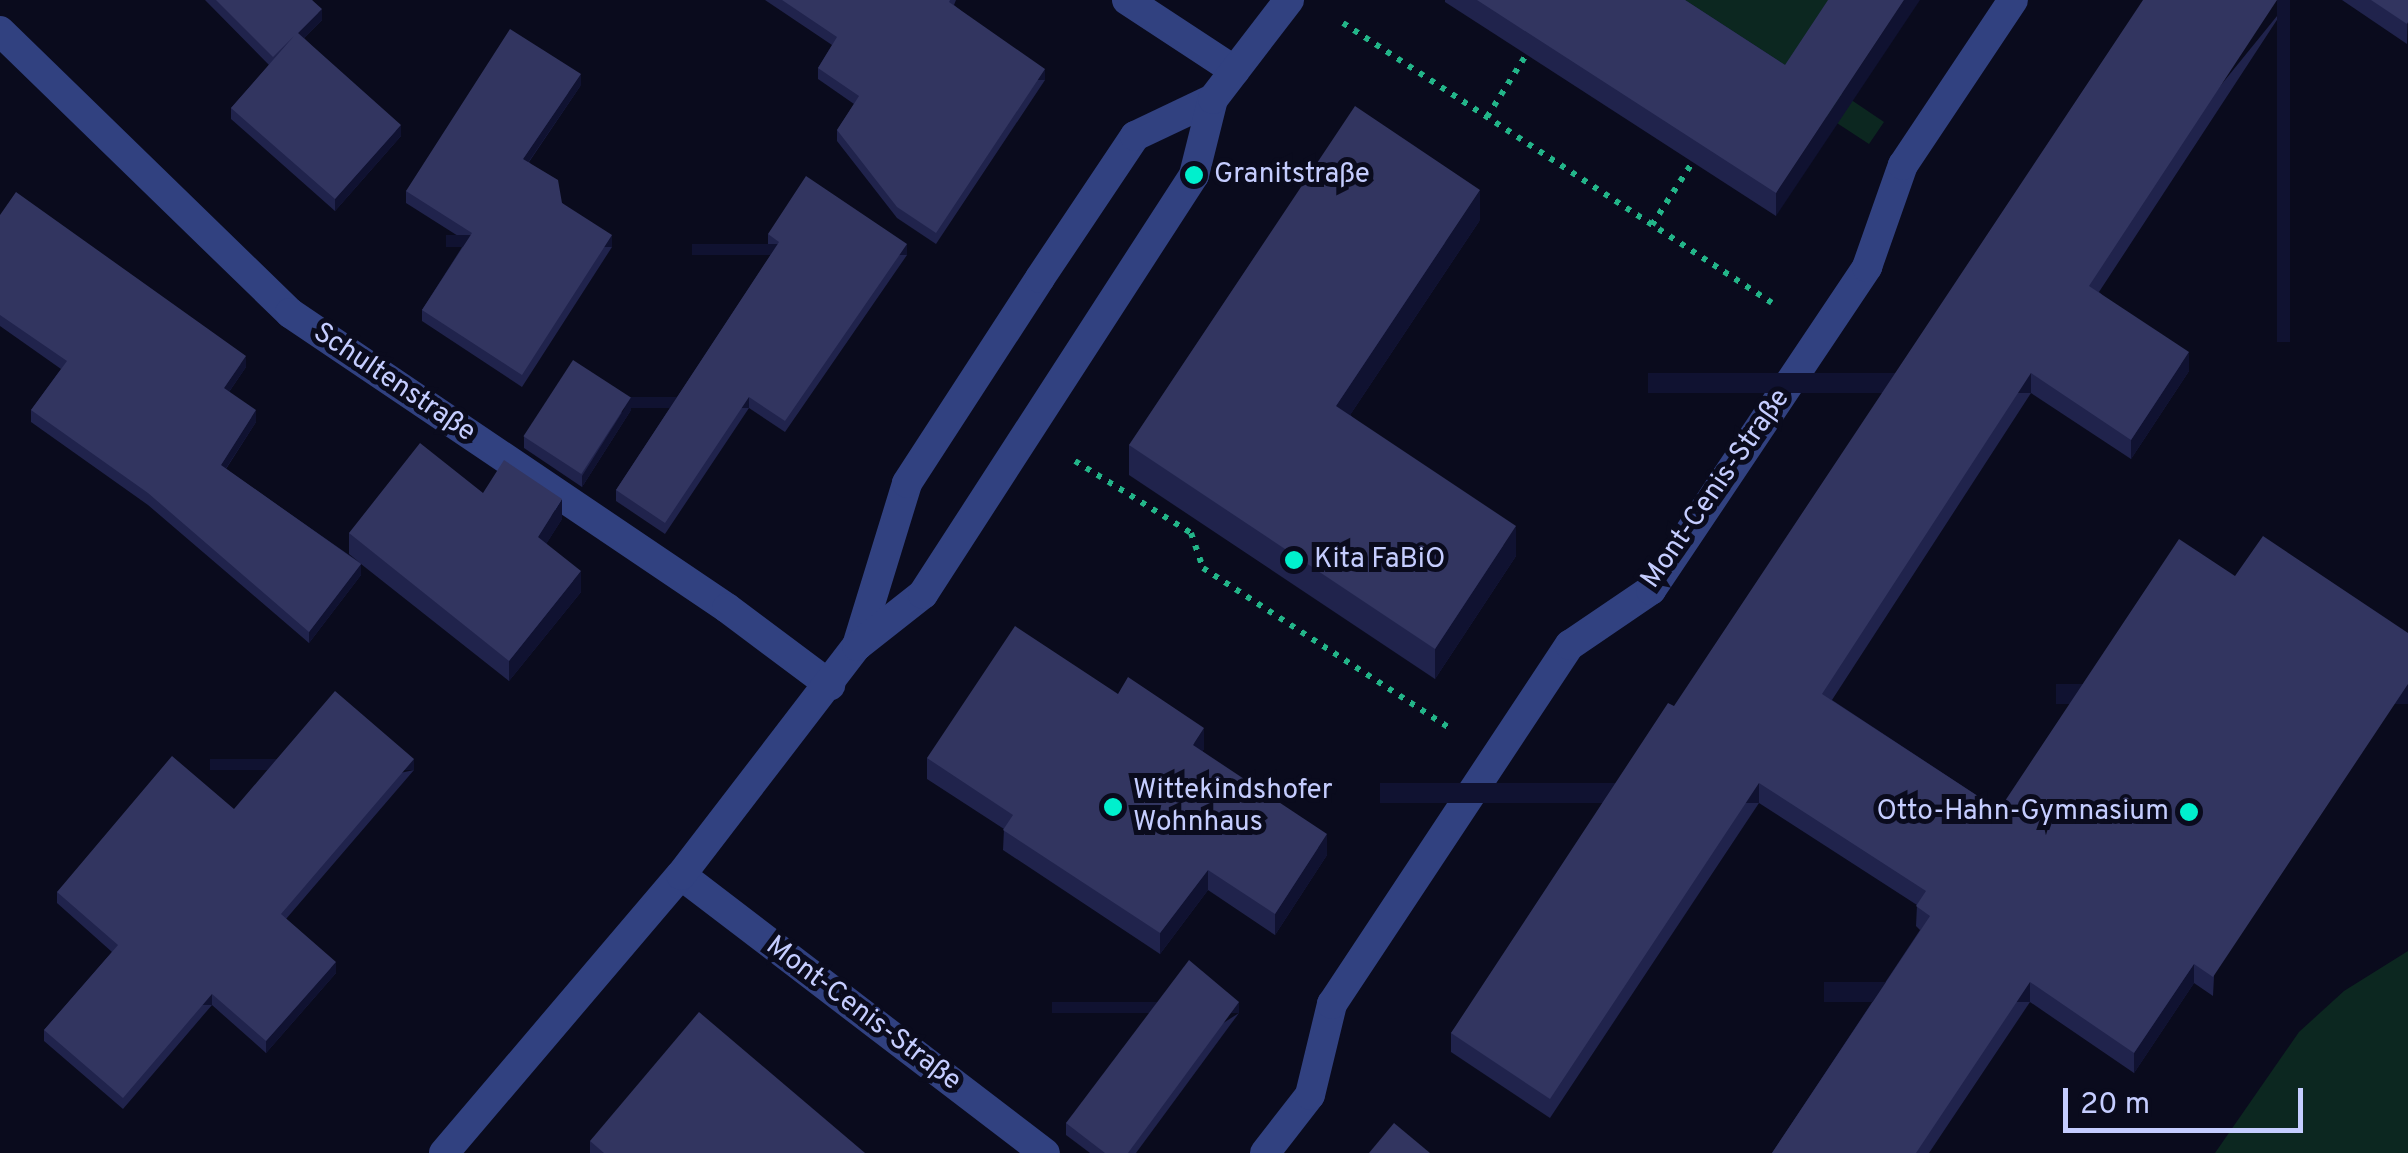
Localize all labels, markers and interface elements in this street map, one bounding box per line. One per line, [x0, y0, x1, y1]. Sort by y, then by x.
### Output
place label: Granitstraße [1214, 158, 1370, 192]
marker: Granitstraße [1183, 164, 1205, 186]
street label: Schultenstraße [306, 316, 482, 450]
street label: Mont-Cenis-Straße [1635, 383, 1797, 595]
place label: Kita FaBiO [1314, 543, 1445, 577]
marker: Kita FaBiO [1283, 549, 1305, 571]
place label: Wittekindshofer Wohnhaus [1133, 774, 1333, 840]
place label: Otto-Hahn-Gymnasium [1876, 795, 2169, 829]
marker: Wittekindshofer Wohnhaus [1102, 796, 1124, 818]
marker: Otto-Hahn-Gymnasium [2178, 801, 2200, 823]
street label: Mont-Cenis-Straße [759, 930, 967, 1098]
scale bar [2068, 1068, 2308, 1130]
text: 20 m [2080, 1087, 2150, 1124]

